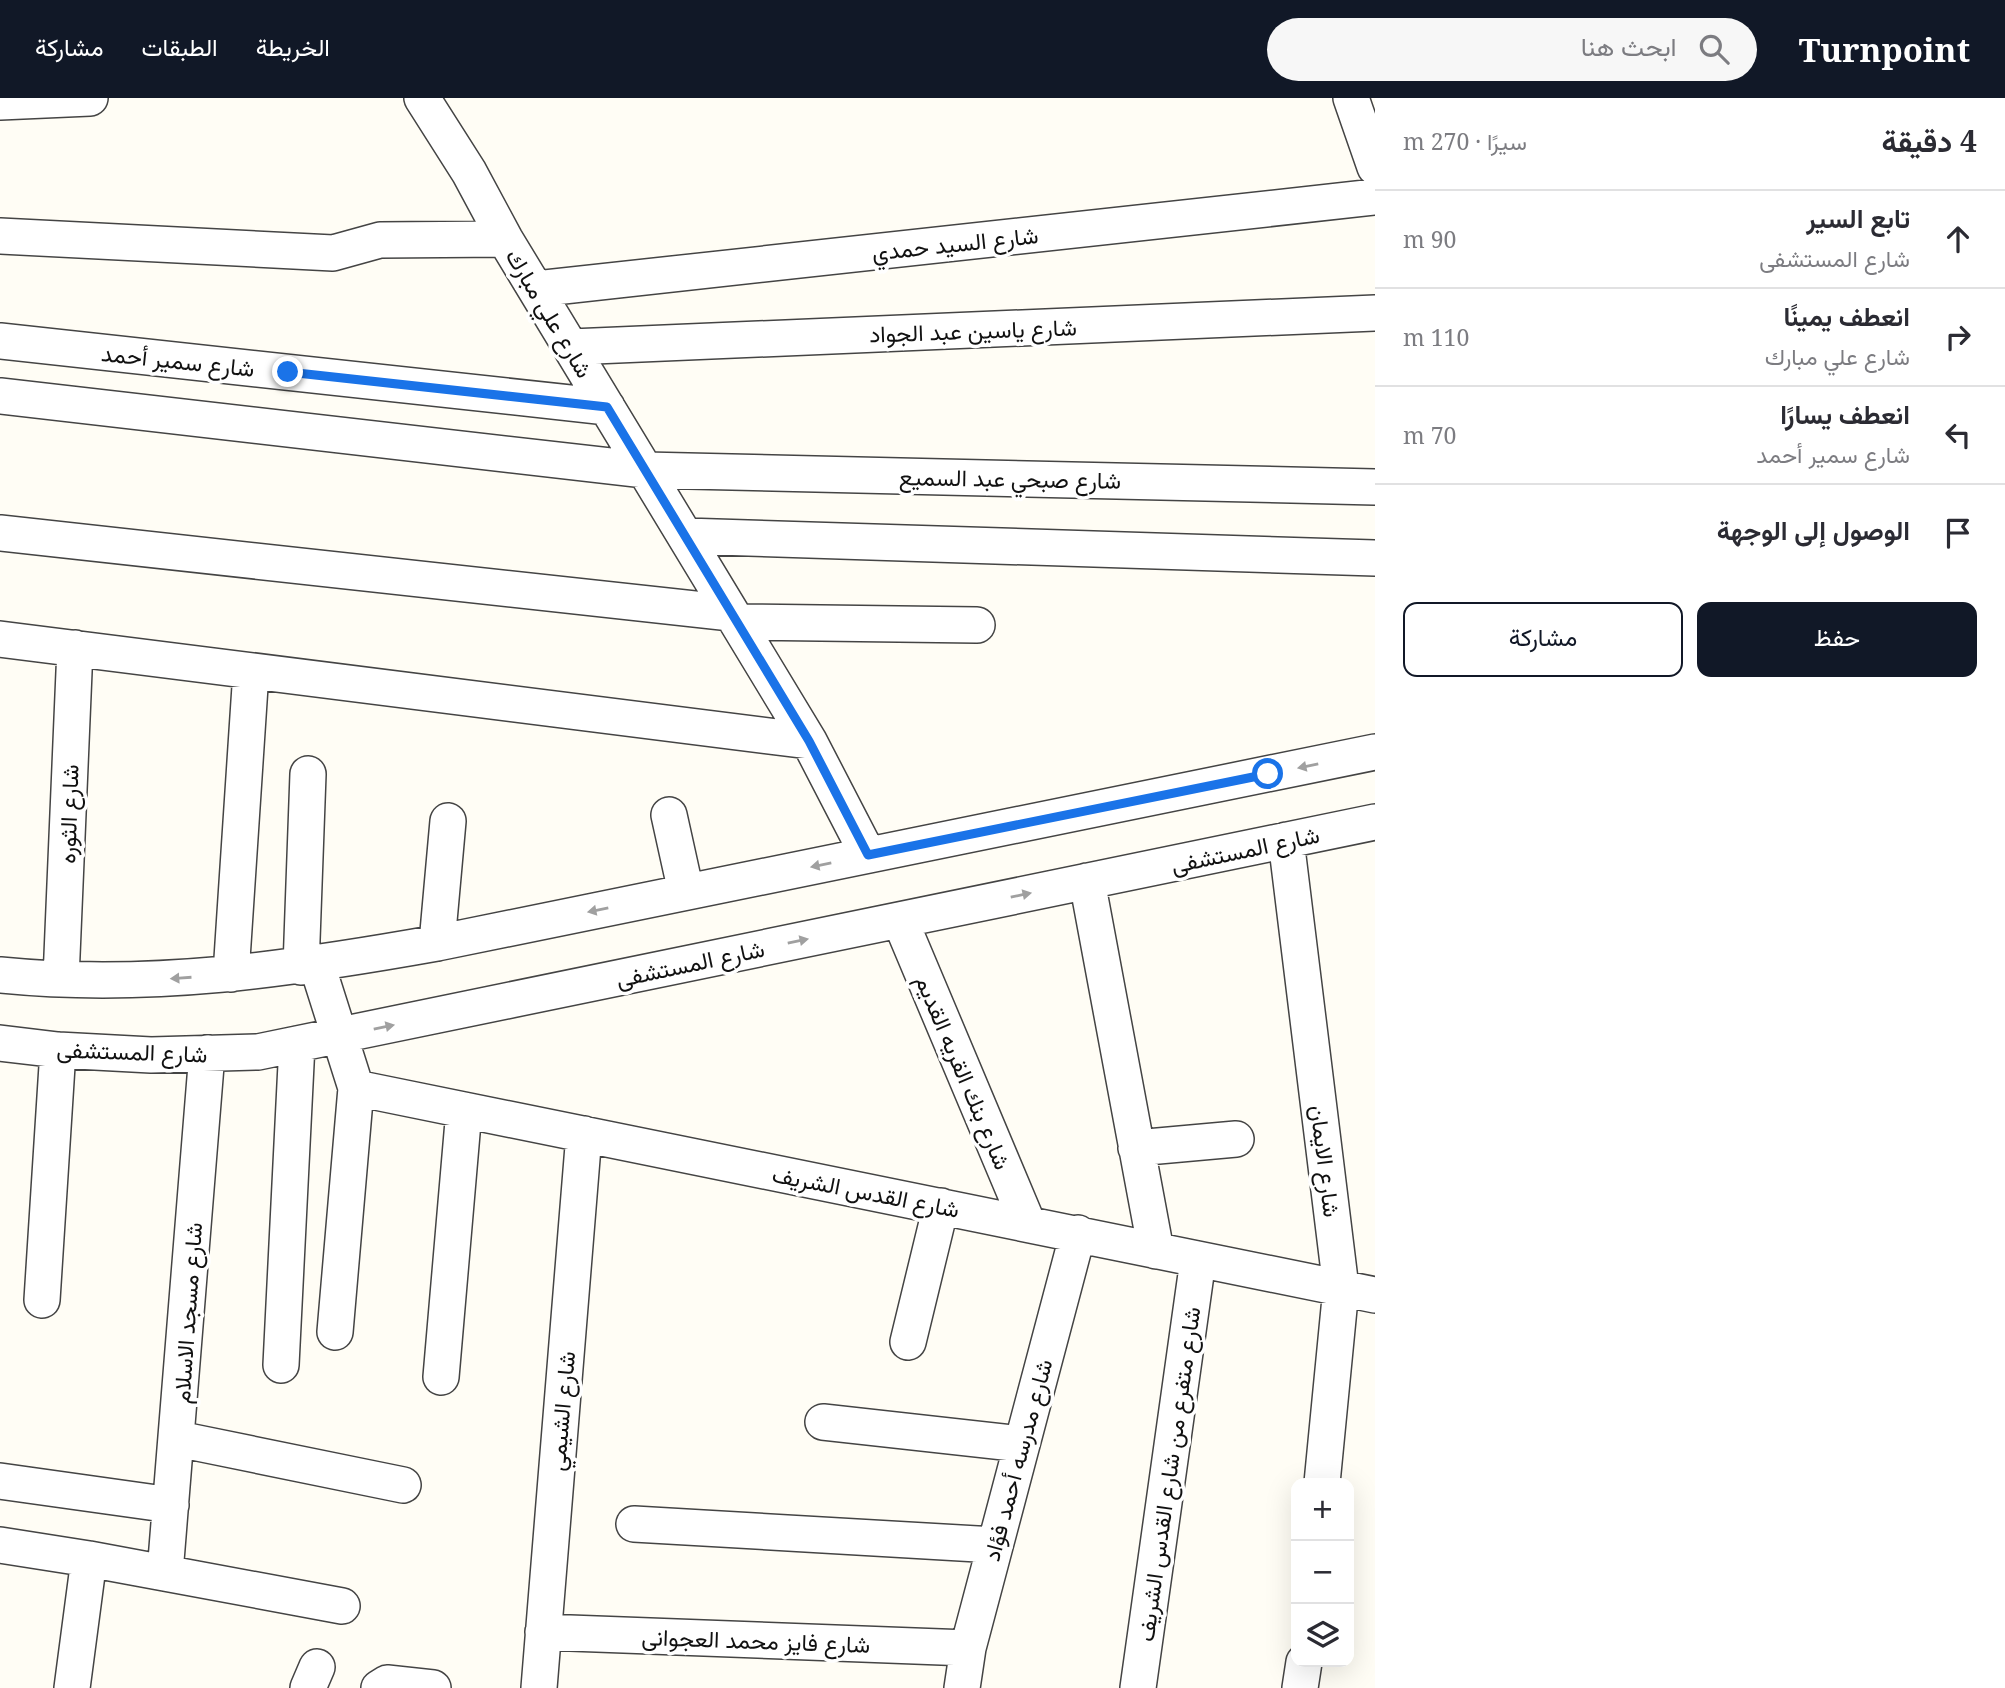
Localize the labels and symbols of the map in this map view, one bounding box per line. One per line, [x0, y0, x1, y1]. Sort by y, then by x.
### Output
street label: شارع السيد حمدي [870, 218, 1040, 272]
street label: شارع علي مبارك [495, 242, 601, 386]
street label: شارع ياسين عبد الجواد [869, 310, 1077, 351]
street label: شارع سمير أحمد [100, 336, 256, 385]
route end [272, 356, 303, 387]
street label: شارع صبحي عبد السميع [899, 460, 1121, 500]
route start [1252, 758, 1283, 789]
one-way arrow [1297, 760, 1319, 771]
street label: شارع الثوره [50, 764, 87, 864]
street label: شارع المستشفى [1168, 818, 1322, 881]
one-way arrow [810, 859, 832, 870]
one-way arrow [1010, 889, 1032, 900]
one-way arrow [587, 905, 609, 916]
street label: شارع المستشفى [613, 932, 767, 995]
one-way arrow [787, 935, 809, 946]
street label: شارع بنك القريه القديم [908, 970, 1019, 1175]
one-way arrow [169, 973, 191, 984]
one-way arrow [373, 1021, 395, 1032]
street label: شارع المستشفى [56, 1032, 208, 1071]
street label: شارع الايمان [1302, 1103, 1349, 1219]
street label: شارع القدس الشريف [770, 1157, 962, 1226]
street label: شارع مسجد الاسلام [165, 1221, 210, 1405]
street label: شارع متفرع من شارع القدس الشريف [1129, 1304, 1208, 1644]
street label: شارع الشيمي [540, 1350, 586, 1473]
street label: شارع مدرسه أحمد فؤاد [975, 1355, 1060, 1565]
street label: شارع فايز محمد العجوانى [641, 1620, 871, 1661]

